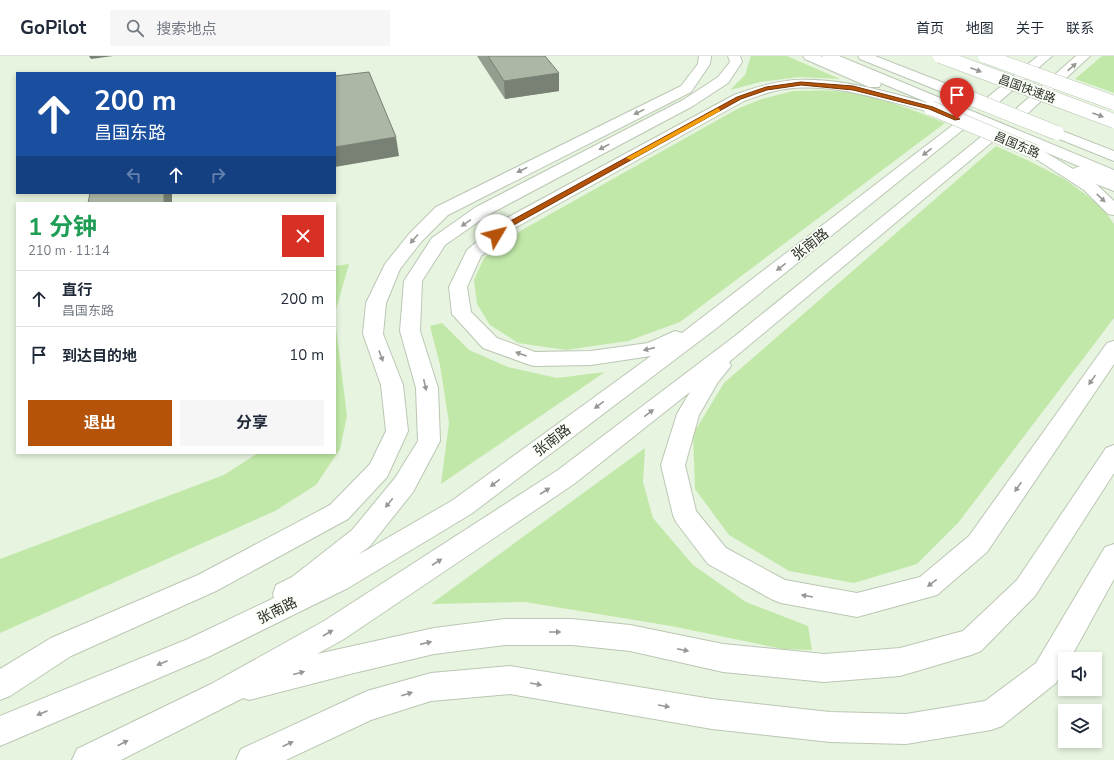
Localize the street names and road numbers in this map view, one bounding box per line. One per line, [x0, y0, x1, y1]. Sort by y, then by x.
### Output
street label: 昌国快速路 [996, 71, 1058, 107]
street label: 昌国东路 [992, 128, 1042, 162]
street label: 张南路 [788, 224, 833, 265]
street label: 张南路 [530, 420, 575, 461]
street label: 张南路 [254, 593, 300, 628]

